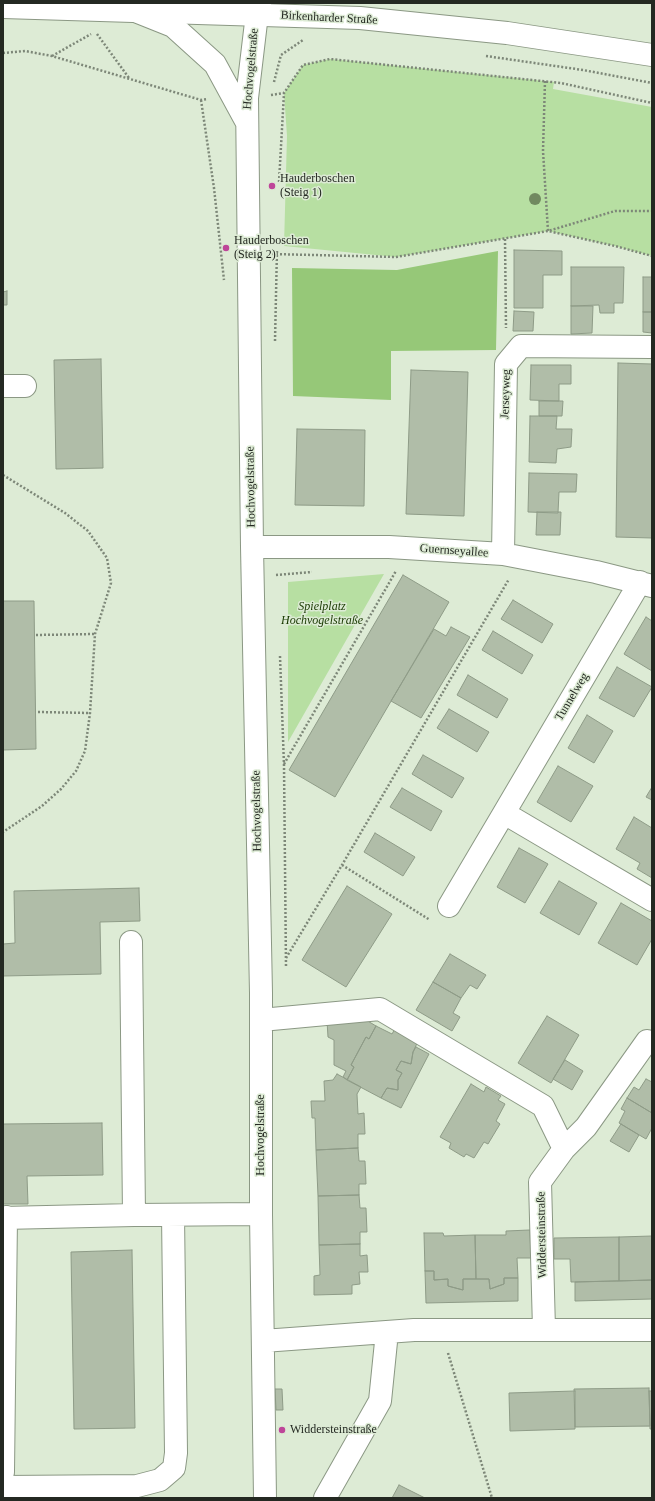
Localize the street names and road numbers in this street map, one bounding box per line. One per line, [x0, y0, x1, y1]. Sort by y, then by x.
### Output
street label: Birkenharder Straße [280, 8, 378, 28]
street label: Hochvogelstraße [240, 28, 262, 110]
street label: Jerseyweg [498, 369, 514, 419]
street label: Hochvogelstraße [243, 446, 259, 528]
street label: Guernseyallee [419, 541, 489, 561]
street label: Tunnelweg [552, 670, 592, 724]
street label: Hochvogelstraße [249, 770, 265, 852]
street label: Hochvogelstraße [254, 1094, 268, 1176]
street label: Widdersteinstraße [534, 1191, 550, 1279]

